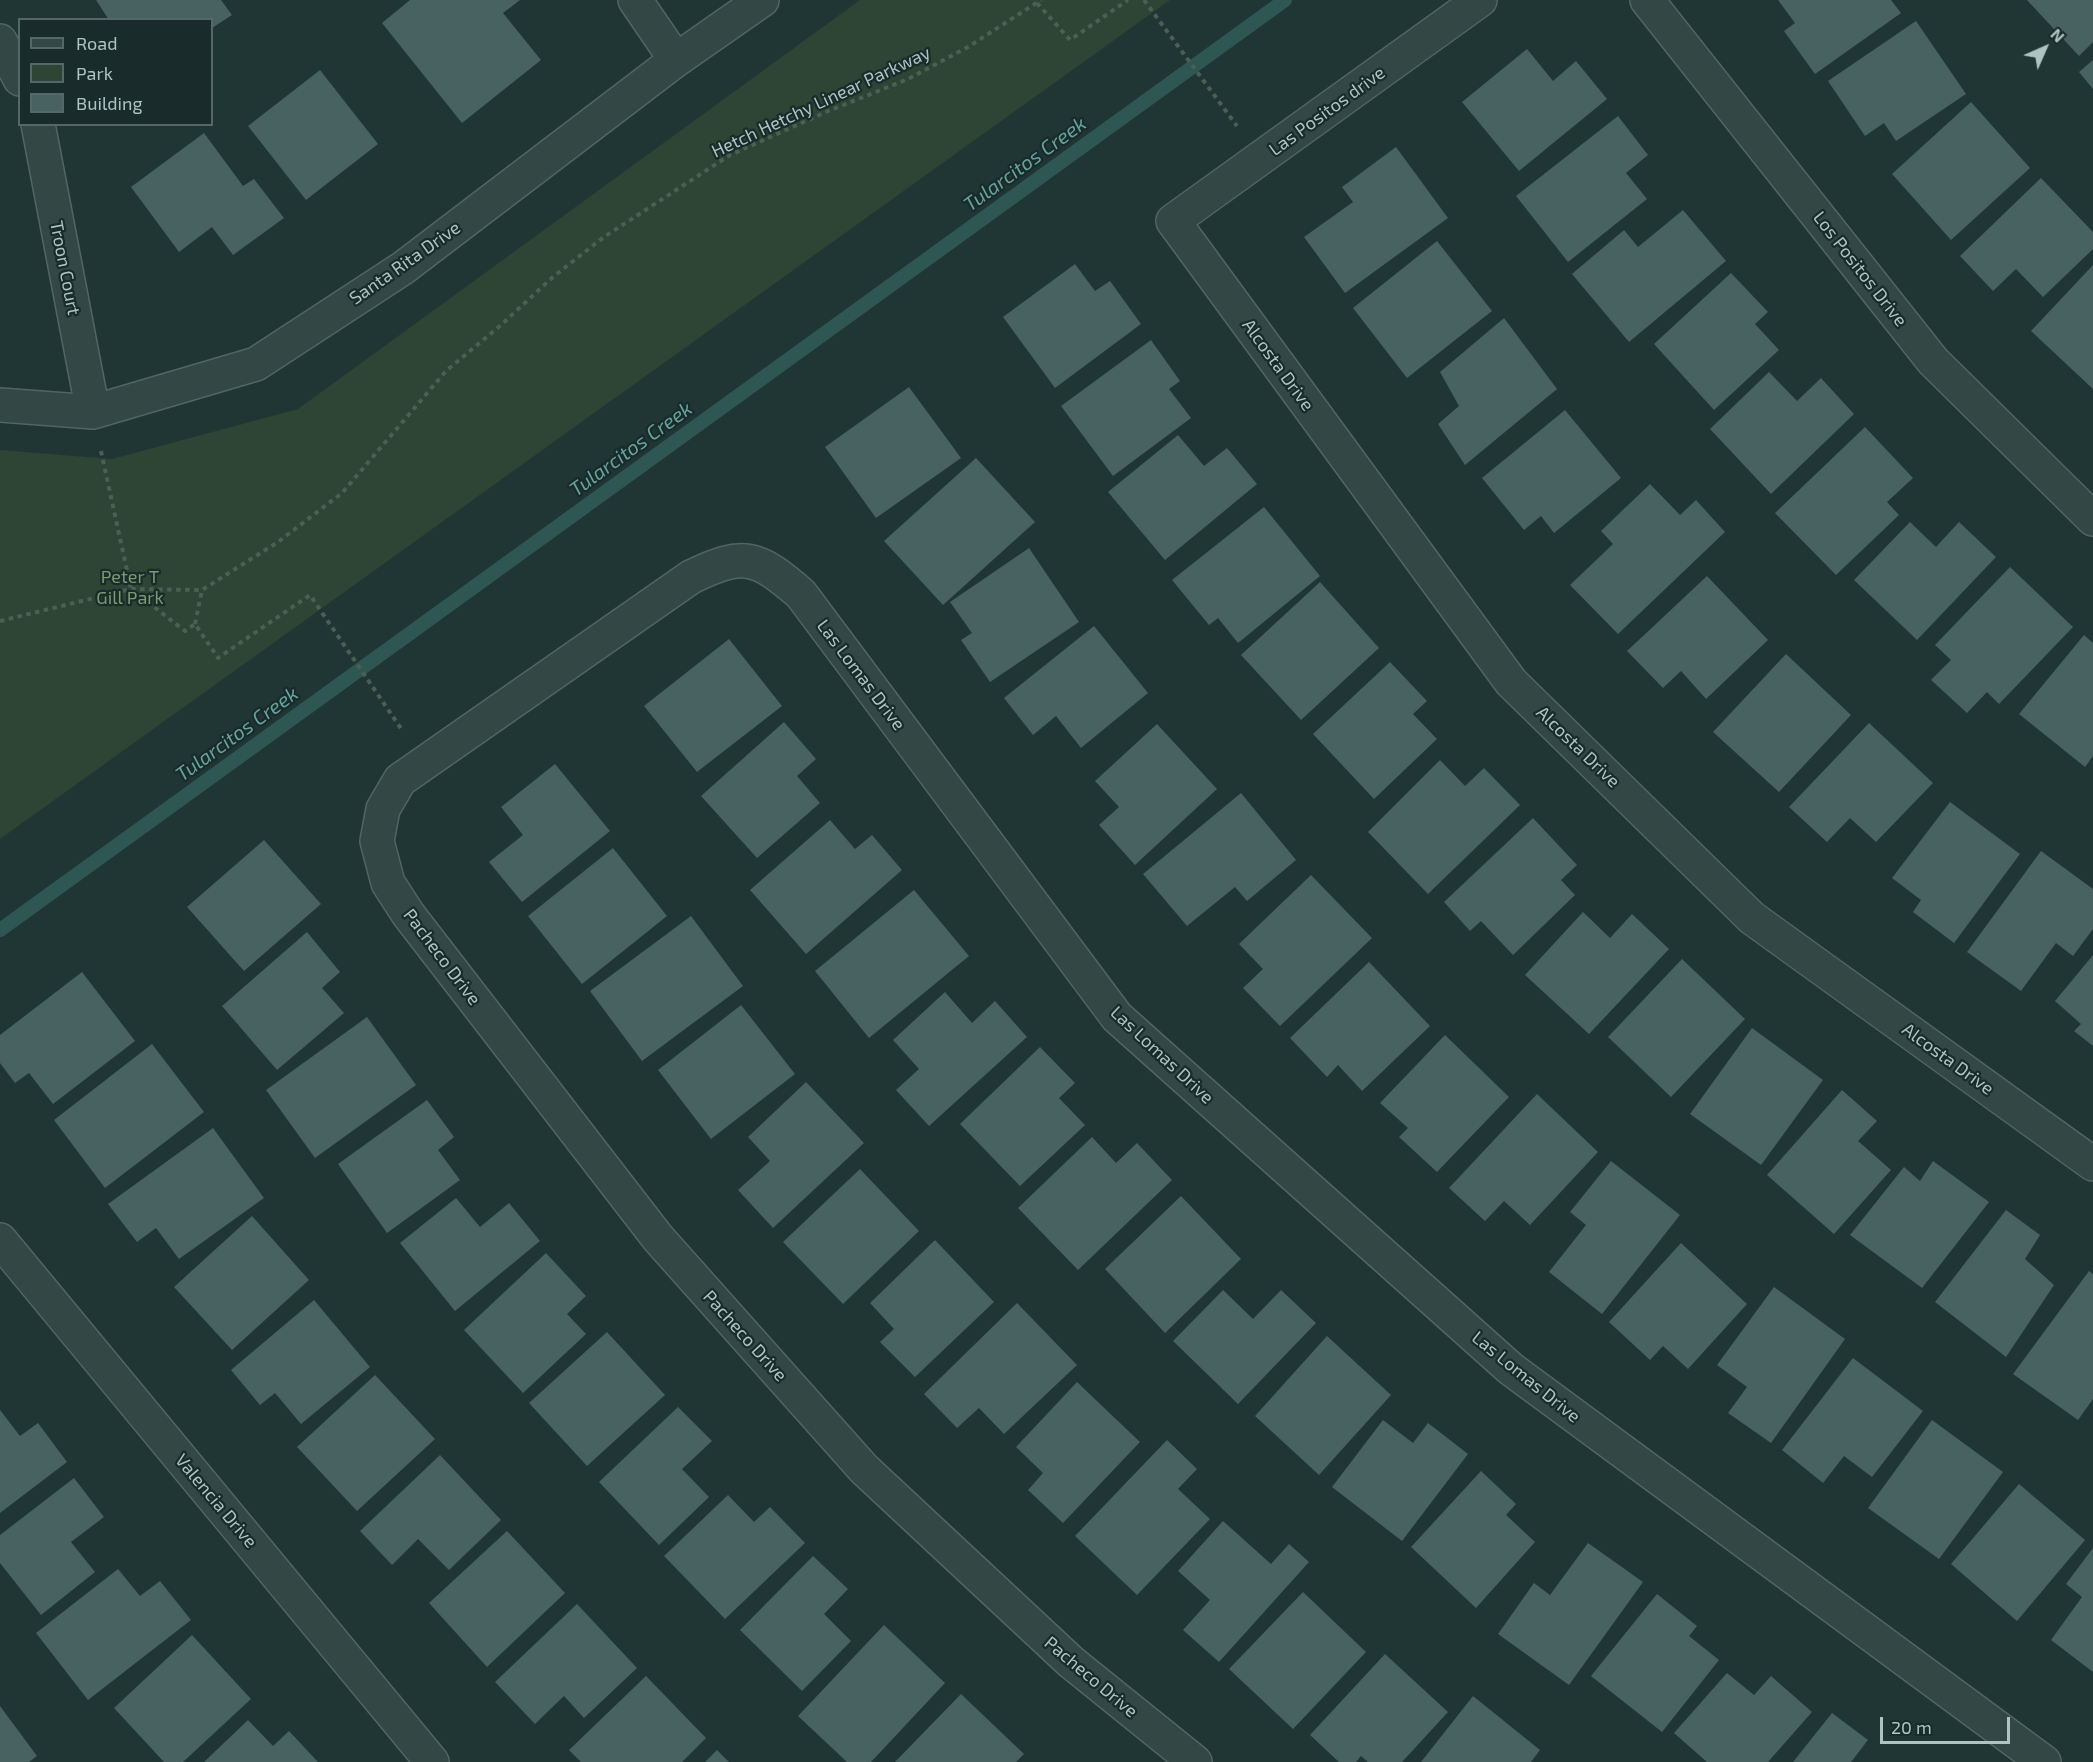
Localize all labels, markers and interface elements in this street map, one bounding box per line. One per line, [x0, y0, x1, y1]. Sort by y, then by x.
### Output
legend [18, 18, 213, 126]
north arrow [2015, 18, 2075, 78]
text: N [2047, 24, 2069, 46]
text: Road [76, 32, 117, 54]
street label: Hetch Hetchy Linear Parkway [708, 42, 934, 162]
text: Park [76, 62, 113, 84]
street label: Las Positos drive [1265, 62, 1389, 160]
text: Building [76, 92, 143, 114]
water label: Tularcitos Creek [959, 112, 1091, 216]
street label: Los Positos Drive [1808, 207, 1912, 331]
street label: Santa Rita Drive [345, 217, 465, 309]
street label: Troon Court [45, 219, 85, 317]
street label: Alcosta Drive [1238, 315, 1318, 415]
water label: Tularcitos Creek [565, 397, 697, 501]
park label: Peter T Gill Park [96, 566, 164, 608]
street label: Las Lomas Drive [812, 615, 910, 735]
water label: Tularcitos Creek [171, 682, 303, 786]
street label: Alcosta Drive [1532, 702, 1624, 792]
street label: Pacheco Drive [399, 905, 485, 1009]
street label: Las Lomas Drive [1106, 1002, 1218, 1108]
street label: Alcosta Drive [1898, 1019, 1998, 1099]
street label: Pacheco Drive [699, 1286, 791, 1386]
street label: Las Lomas Drive [1467, 1327, 1585, 1427]
street label: Valencia Drive [171, 1450, 261, 1552]
street label: Pacheco Drive [1040, 1632, 1142, 1722]
scale bar [1883, 1705, 2014, 1743]
text: 20 m [1891, 1716, 1932, 1738]

